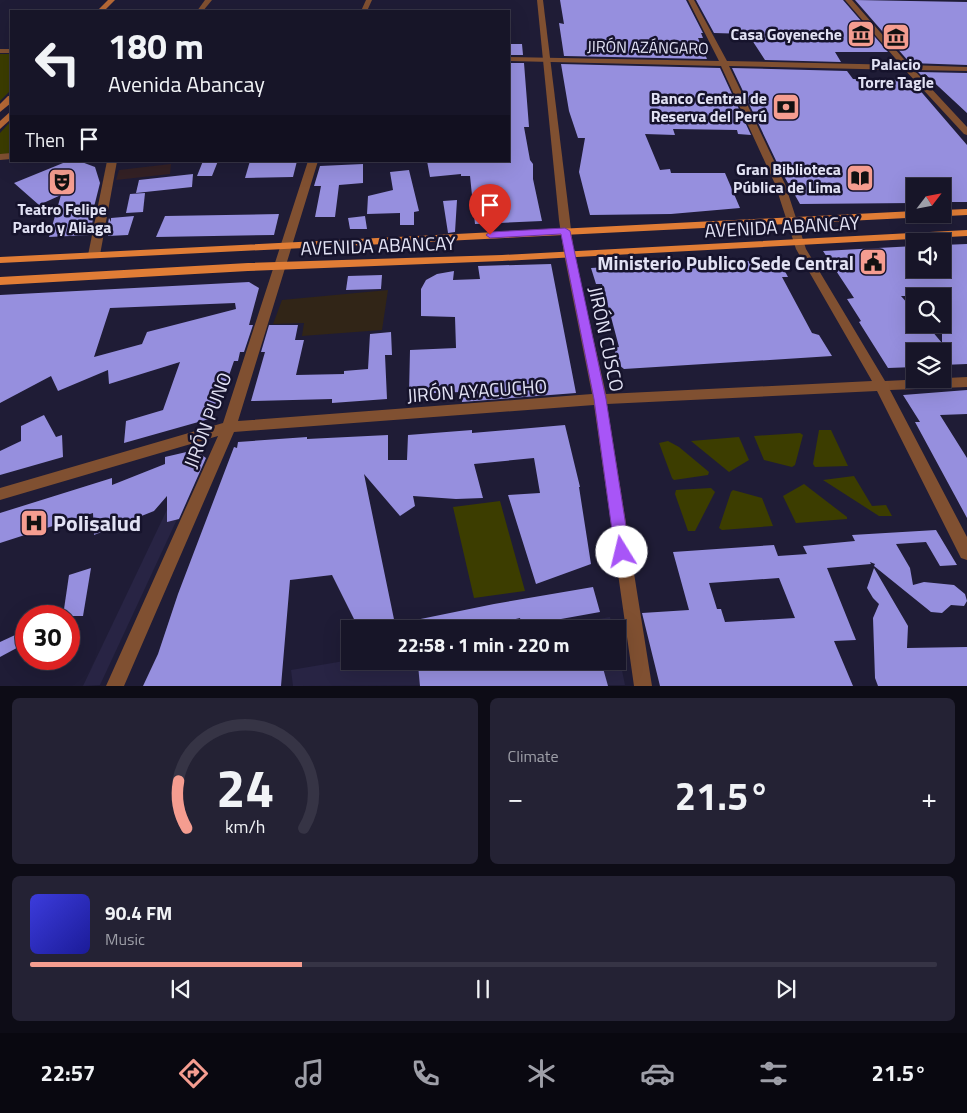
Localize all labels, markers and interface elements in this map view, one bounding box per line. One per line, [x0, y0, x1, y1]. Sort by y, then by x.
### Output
text: 180 m [108, 19, 204, 73]
museum icon: Casa Goyeneche [846, 19, 876, 49]
place label: Casa Goyeneche [731, 22, 842, 46]
museum icon: Palacio Torre Tagle [881, 22, 911, 52]
icon: left [25, 30, 90, 95]
street label: JIRÓN AZÁNGARO [587, 34, 709, 60]
place label: Palacio Torre Tagle [858, 52, 934, 94]
text: Avenida Abancay [108, 67, 265, 101]
place label: Banco Central de Reserva del Perú [651, 86, 767, 128]
bank icon: Banco Central de Reserva del Perú [771, 92, 801, 122]
text: Then [25, 125, 65, 154]
icon: arrive [75, 125, 103, 153]
place label: Gran Biblioteca Pública de Lima [733, 157, 841, 199]
library icon: Gran Biblioteca Pública de Lima [845, 163, 875, 193]
theatre icon: Teatro Felipe Pardo y Aliaga [47, 167, 77, 197]
north arrow [906, 178, 951, 222]
map controls [906, 178, 951, 388]
pin [469, 184, 511, 235]
icon: arrive [476, 191, 504, 219]
place label: Teatro Felipe Pardo y Aliaga [13, 197, 111, 239]
street label: AVENIDA ABANCAY [704, 207, 861, 245]
street label: AVENIDA ABANCAY [300, 228, 457, 262]
button: sound [906, 233, 951, 278]
public building icon: Ministerio Publico Sede Central [858, 247, 888, 277]
place label: Ministerio Publico Sede Central [597, 248, 854, 277]
street label: JIRÓN CUSCO [582, 284, 632, 394]
button: search [906, 288, 951, 333]
button: layers [906, 343, 951, 388]
street label: JIRÓN PUNO [175, 368, 239, 472]
street label: JIRÓN AYACUCHO [406, 371, 548, 409]
place label: Polisalud [53, 506, 141, 540]
hospital icon: Polisalud [19, 508, 49, 538]
position arrow [595, 525, 647, 577]
speed limit sign: 30 [15, 605, 80, 670]
text: 22:58 · 1 min · 220 m [397, 630, 570, 659]
text: Climate [508, 744, 559, 768]
text: 24 [216, 748, 274, 827]
text: 21.5° [675, 767, 770, 825]
text: − [508, 776, 523, 819]
text: + [921, 776, 937, 819]
text: km/h [225, 813, 265, 840]
text: 90.4 FM [105, 898, 172, 927]
text: Music [105, 927, 145, 951]
icon: previous [167, 975, 195, 1003]
icon: pause [469, 975, 497, 1003]
icon: next [772, 975, 800, 1003]
text: 22:57 [40, 1056, 95, 1090]
icon: directions [176, 1056, 211, 1091]
icon: music [292, 1056, 327, 1091]
icon: phone [408, 1056, 443, 1091]
icon: climate [524, 1056, 559, 1091]
icon: car [640, 1056, 675, 1091]
icon: filters [756, 1056, 791, 1091]
text: 21.5° [872, 1056, 927, 1090]

